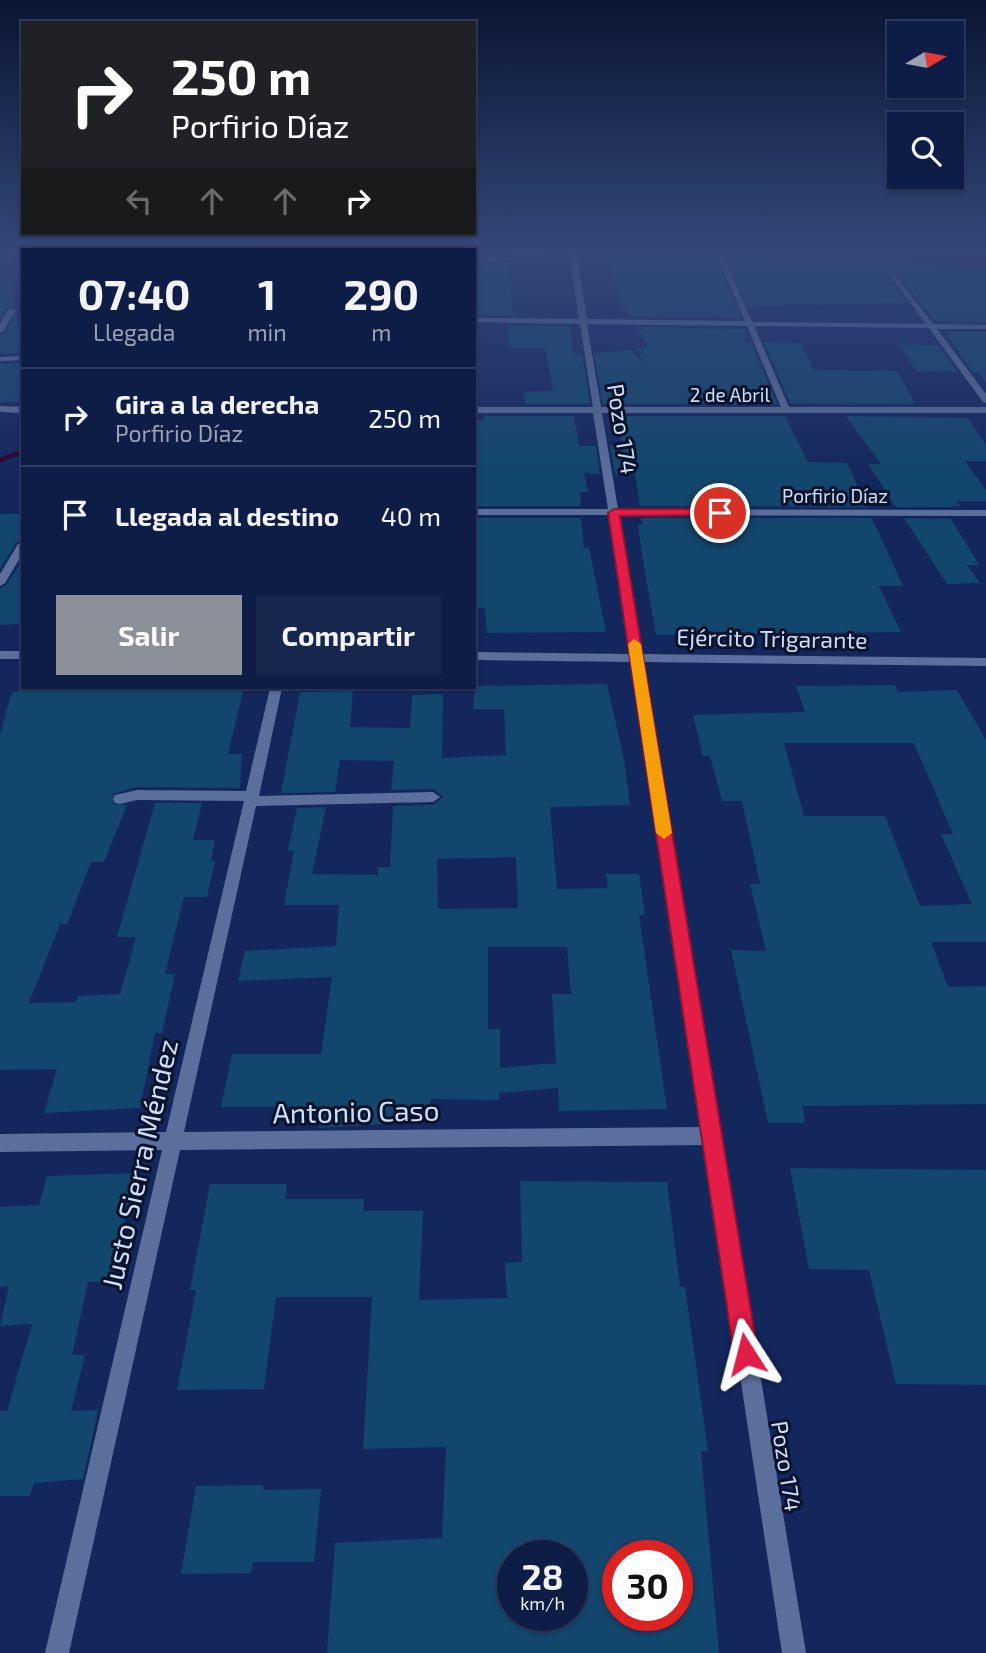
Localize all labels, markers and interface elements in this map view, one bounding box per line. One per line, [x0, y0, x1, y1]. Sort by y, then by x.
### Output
north arrow [887, 21, 964, 98]
map controls [887, 21, 964, 189]
text: 250 m [171, 46, 311, 105]
icon: right [56, 49, 147, 140]
text: Porfirio Díaz [171, 106, 349, 144]
button: search [887, 112, 964, 189]
icon: left [120, 182, 158, 220]
icon: ahead [193, 182, 231, 220]
icon: ahead [266, 182, 304, 220]
icon: right [339, 182, 377, 220]
text: 07:40 [78, 268, 191, 318]
text: 1 [258, 268, 276, 318]
text: 290 [343, 268, 419, 318]
text: Llegada [93, 318, 175, 346]
text: min [247, 318, 287, 346]
text: m [371, 318, 391, 346]
street label: Pozo 174 [602, 382, 644, 476]
street label: 2 de Abril [690, 383, 771, 406]
text: Gira a la derecha [115, 388, 319, 419]
icon: right [56, 398, 94, 436]
text: 250 m [368, 402, 441, 433]
text: Porfirio Díaz [115, 419, 243, 447]
pin [690, 483, 750, 543]
street label: Porfirio Díaz [782, 484, 888, 507]
icon: arrive [701, 494, 739, 532]
icon: arrive [56, 496, 94, 534]
text: Llegada al destino [115, 500, 339, 531]
text: 40 m [381, 500, 441, 531]
button: Salir [56, 595, 242, 675]
button: Compartir [256, 595, 441, 675]
street label: Ejército Trigarante [676, 622, 868, 654]
street label: Justo Sierra Méndez [94, 1036, 184, 1292]
street label: Antonio Caso [272, 1093, 440, 1129]
position arrow [709, 1317, 783, 1391]
street label: Pozo 174 [766, 1419, 808, 1513]
speed limit sign: 30 [602, 1540, 693, 1631]
text: 28 [521, 1555, 564, 1597]
text: km/h [520, 1592, 565, 1614]

